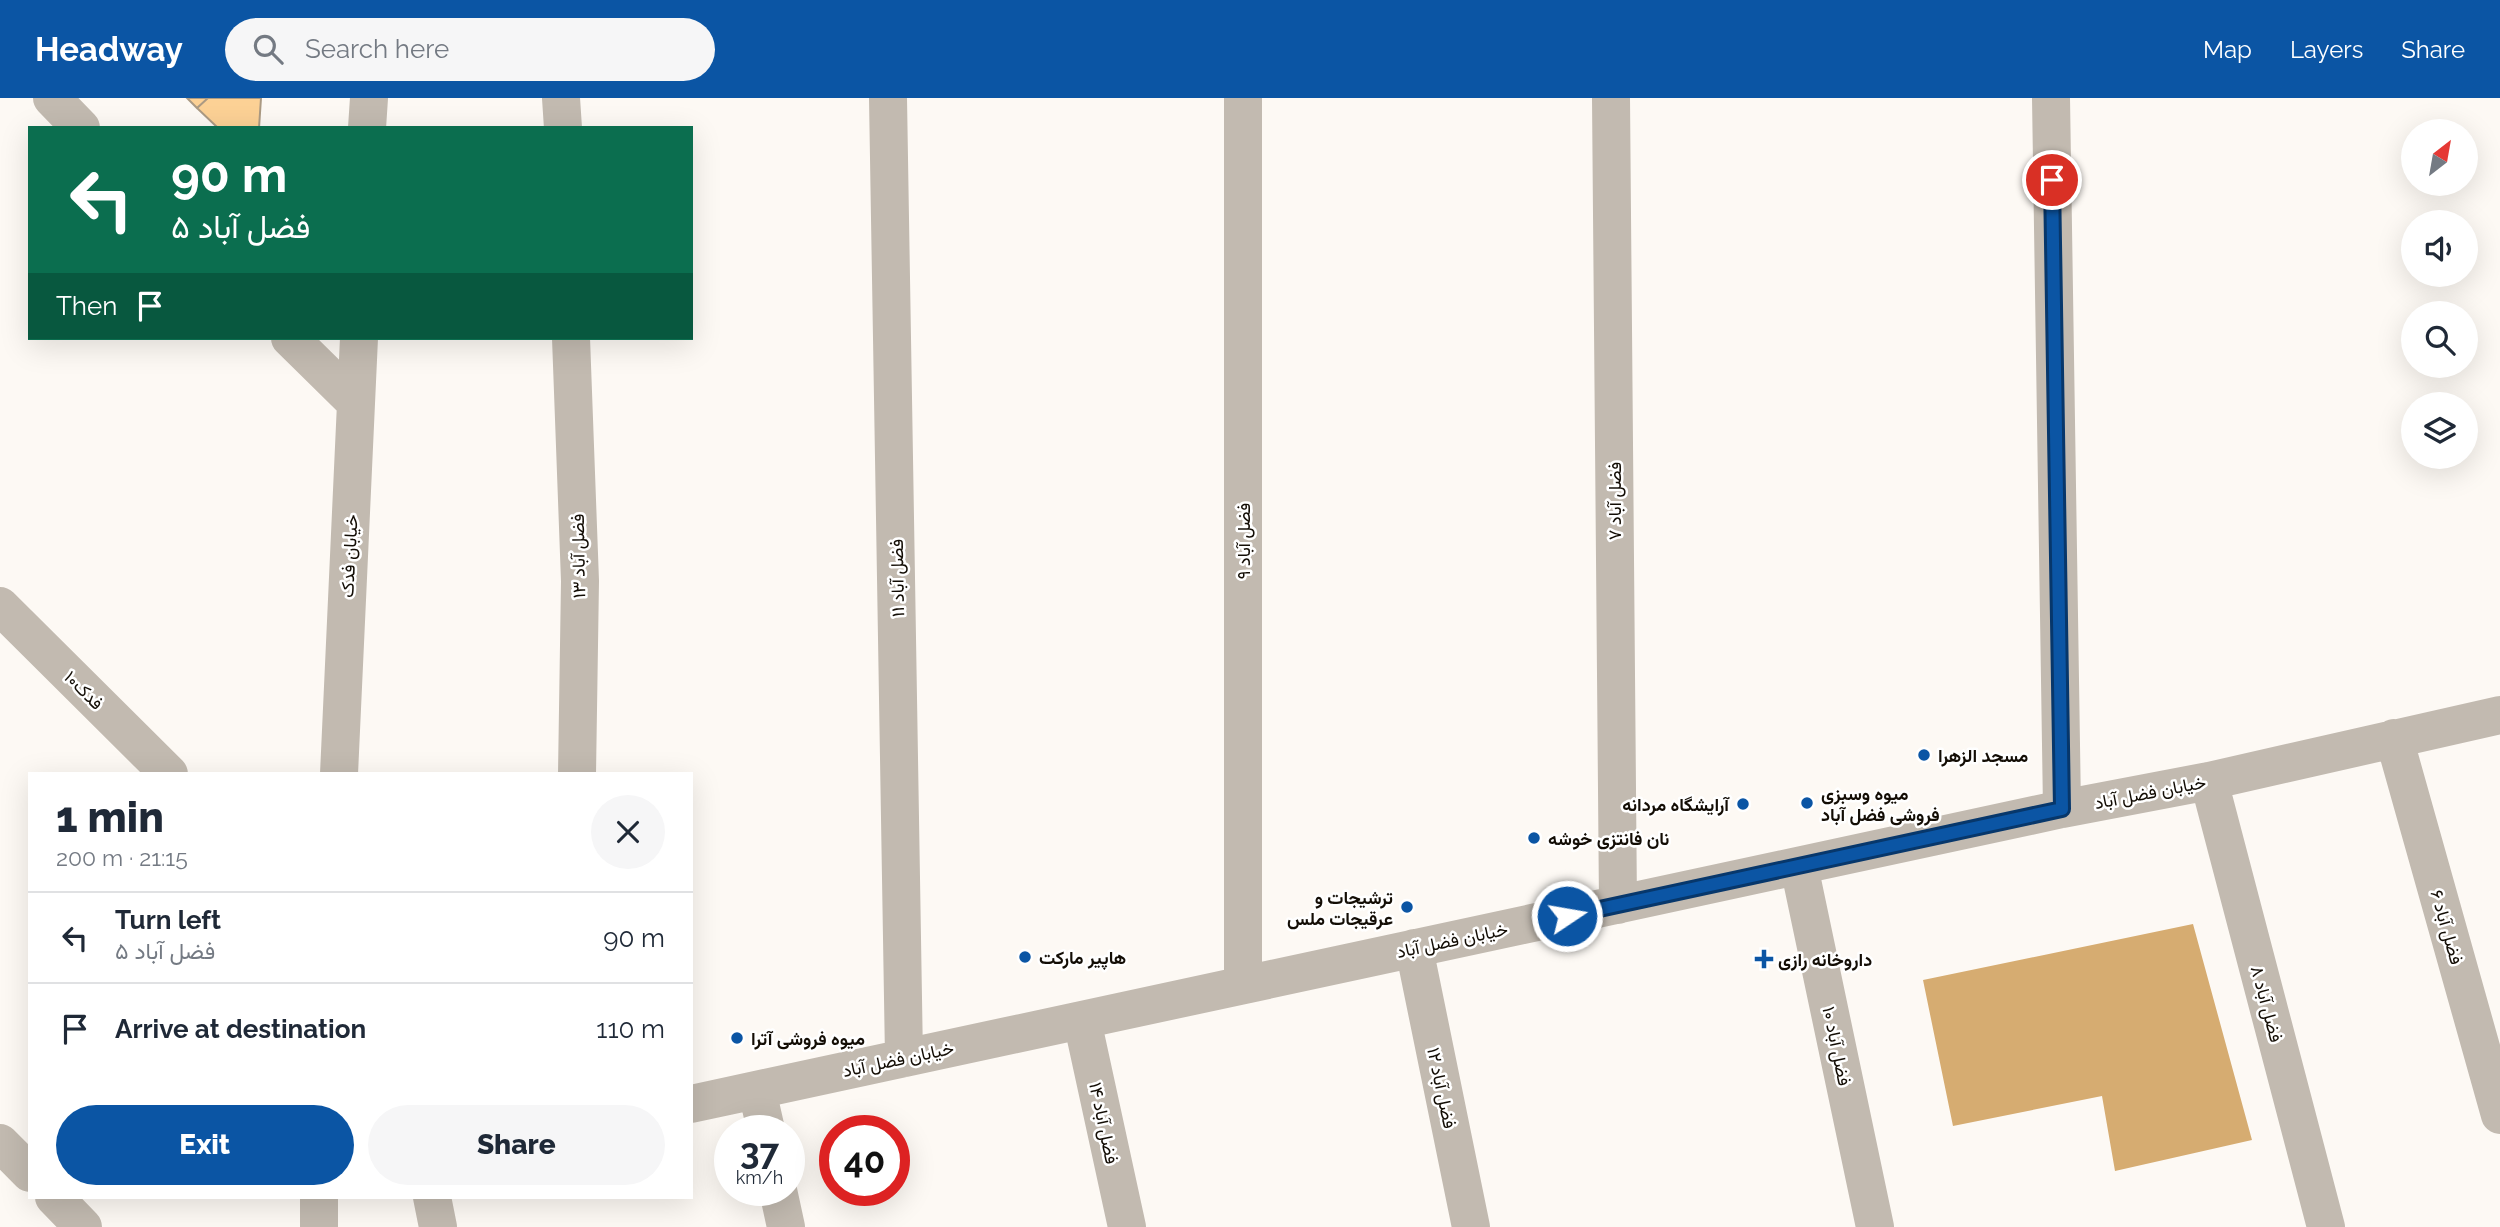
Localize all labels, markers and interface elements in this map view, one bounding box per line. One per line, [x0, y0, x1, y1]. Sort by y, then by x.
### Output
search box [225, 18, 715, 81]
text: Headway [35, 30, 183, 69]
icon: search [249, 30, 287, 68]
text: Search here [305, 34, 449, 64]
text: Map [2203, 35, 2252, 64]
text: Layers [2290, 35, 2363, 64]
text: Share [2401, 35, 2465, 64]
north arrow [2401, 119, 2478, 196]
map controls [2401, 119, 2478, 469]
text: 90 m [171, 146, 287, 203]
pin [2022, 150, 2082, 210]
icon: left [56, 154, 147, 245]
icon: arrive [2033, 161, 2071, 199]
text: فضل آباد ۵ [171, 208, 310, 245]
button: sound [2401, 210, 2478, 287]
icon: arrive [131, 287, 169, 325]
text: Then [56, 291, 117, 321]
button: search [2401, 301, 2478, 378]
button: layers [2401, 392, 2478, 469]
street label: فضل آباد ۷ [1604, 462, 1626, 540]
street label: فضل آباد ۹ [1233, 503, 1255, 579]
street label: فضل آباد ۱۳ [567, 513, 590, 599]
street label: خیابان فدک [336, 514, 362, 598]
street label: فضل آباد ۱۱ [886, 539, 909, 617]
street label: فدک۱۰ [60, 666, 108, 714]
place label: مسجد الزهرا [1938, 745, 2029, 767]
marker: مسجد الزهرا [1916, 747, 1932, 763]
street label: خیابان فضل آباد [2092, 771, 2208, 814]
place label: میوه وسبزی فروشی فضل آباد [1821, 783, 1940, 826]
text: 1 min [56, 793, 164, 842]
place label: آرایشگاه مردانه [1622, 794, 1730, 816]
button: close [591, 795, 665, 869]
marker: میوه وسبزی فروشی فضل آباد [1799, 795, 1815, 811]
marker: آرایشگاه مردانه [1735, 796, 1751, 812]
place label: نان فانتزی خوشه [1548, 828, 1669, 850]
marker: نان فانتزی خوشه [1526, 830, 1542, 846]
text: 200 m · 21:15 [56, 844, 188, 871]
position arrow [1530, 879, 1604, 953]
place label: ترشیجات و عرقیجات ملس [1287, 887, 1393, 930]
street label: فضل آباد ۶ [2425, 887, 2468, 967]
marker: ترشیجات و عرقیجات ملس [1399, 899, 1415, 915]
text: Turn left [115, 905, 221, 935]
street label: خیابان فضل آباد [1394, 918, 1510, 963]
icon: left [56, 919, 94, 957]
text: 90 m [603, 923, 665, 953]
text: فضل آباد ۵ [115, 937, 215, 964]
place label: هاپیر مارکت [1039, 947, 1126, 970]
marker: هاپیر مارکت [1017, 949, 1033, 965]
place label: داروخانه رازی [1778, 949, 1872, 971]
marker: داروخانه رازی [1756, 951, 1772, 967]
street label: فضل آباد ۸ [2246, 963, 2287, 1045]
street label: فضل آباد ۱۰ [1817, 1004, 1856, 1088]
icon: arrive [56, 1010, 94, 1048]
text: Arrive at destination [115, 1014, 366, 1044]
text: 110 m [596, 1014, 665, 1044]
place label: میوه فروشی آترا [751, 1028, 865, 1050]
marker: میوه فروشی آترا [729, 1030, 745, 1046]
street label: خیابان فضل آباد [840, 1037, 956, 1082]
street label: فضل آباد ۱۲ [1422, 1046, 1461, 1131]
street label: فضل آباد ۱۴ [1084, 1080, 1123, 1166]
button: Exit [56, 1105, 354, 1185]
button: Share [368, 1105, 665, 1185]
speed limit sign: 40 [819, 1115, 910, 1206]
text: 37 [740, 1131, 779, 1172]
text: km/h [736, 1167, 783, 1188]

